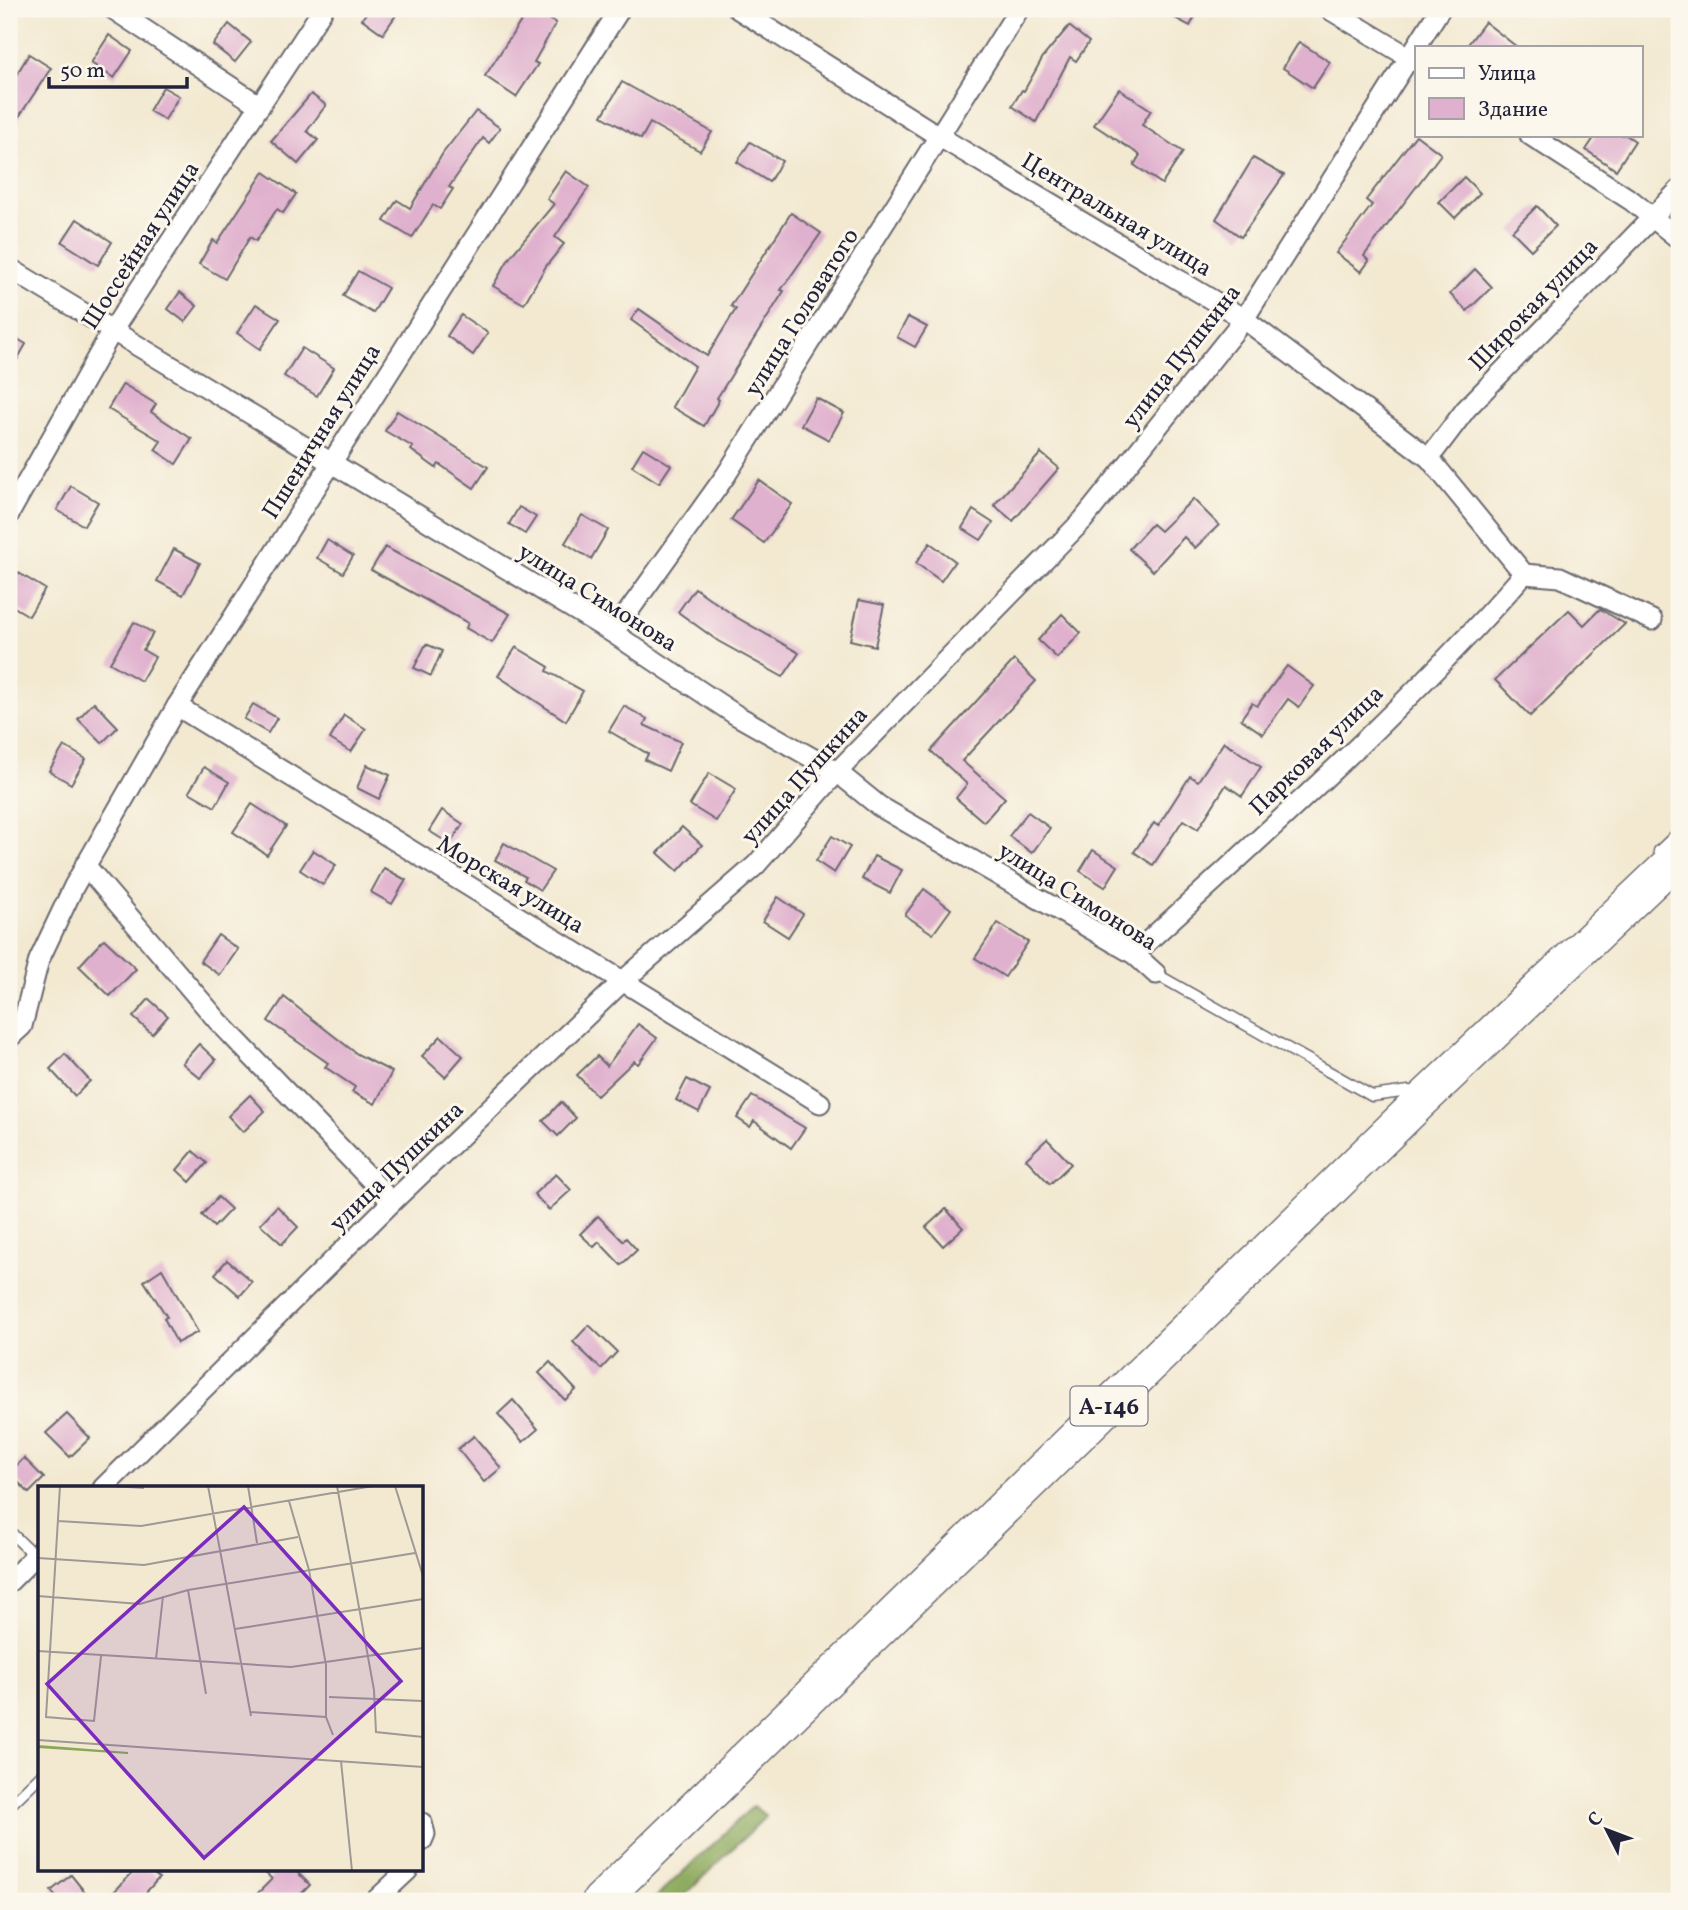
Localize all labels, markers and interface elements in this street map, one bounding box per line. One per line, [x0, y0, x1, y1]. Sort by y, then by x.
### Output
scale bar [49, 46, 187, 90]
legend [1415, 46, 1642, 136]
text: 50 m [60, 57, 105, 86]
text: Улица [1478, 60, 1536, 89]
text: Здание [1478, 96, 1548, 125]
street label: Центральная улица [1014, 145, 1218, 286]
street label: Шоссейная улица [74, 155, 209, 337]
street label: улица Головатого [737, 222, 868, 404]
street label: Широкая улица [1462, 231, 1607, 380]
street label: улица Пушкина [1115, 278, 1250, 437]
street label: Пшеничная улица [255, 338, 390, 526]
street label: улица Симонова [510, 536, 683, 662]
street label: Парковая улица [1242, 678, 1392, 825]
street label: улица Пушкина [734, 700, 877, 853]
street label: Морская улица [430, 828, 590, 943]
street label: улица Симонова [990, 835, 1163, 961]
street label: улица Пушкина [322, 1094, 472, 1241]
road number: А-146 [1070, 1386, 1148, 1426]
inset map [38, 1486, 424, 1871]
north arrow [1572, 1794, 1642, 1864]
text: С [1582, 1807, 1610, 1833]

